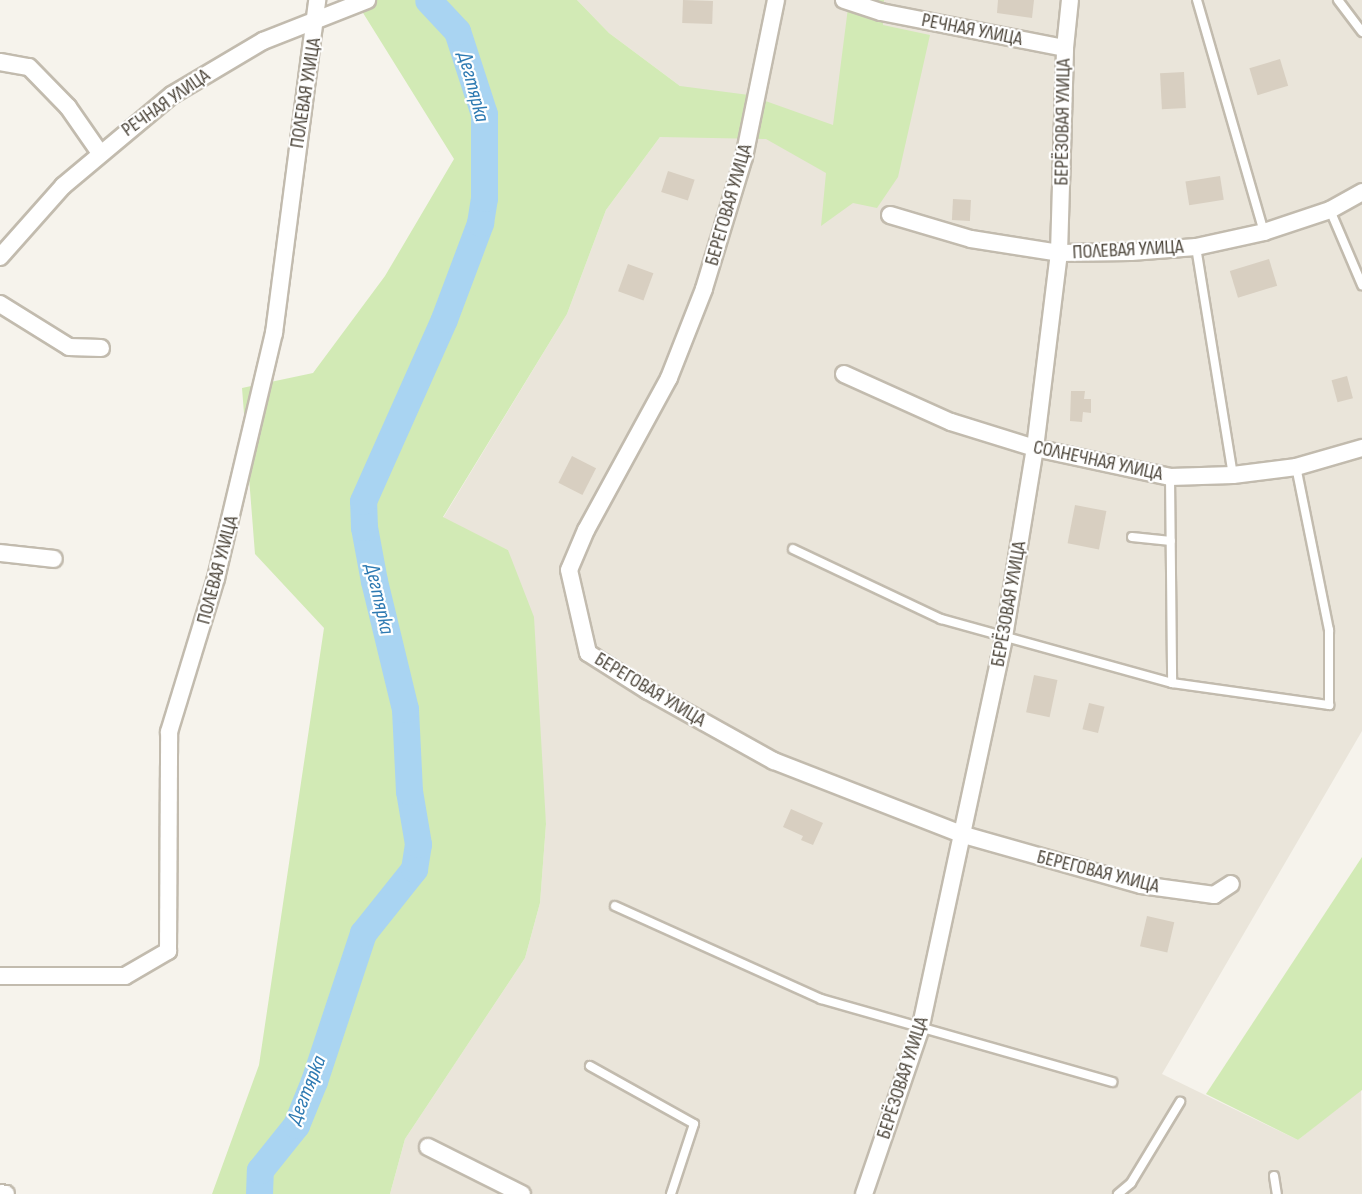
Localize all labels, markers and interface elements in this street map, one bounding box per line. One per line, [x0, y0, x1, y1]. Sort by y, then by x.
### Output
street label: РЕЧНАЯ УЛИЦА [919, 8, 1025, 52]
street label: ПОЛЕВАЯ УЛИЦА [285, 36, 327, 150]
water label: Дегтярка [452, 49, 494, 125]
street label: БЕРЁЗОВАЯ УЛИЦА [1050, 58, 1076, 186]
street label: РЕЧНАЯ УЛИЦА [117, 64, 215, 142]
street label: БЕРЕГОВАЯ УЛИЦА [700, 142, 758, 268]
street label: ПОЛЕВАЯ УЛИЦА [1072, 235, 1184, 265]
street label: СОЛНЕЧНАЯ УЛИЦА [1031, 436, 1165, 486]
street label: ПОЛЕВАЯ УЛИЦА [192, 513, 244, 627]
street label: БЕРЁЗОВАЯ УЛИЦА [986, 539, 1032, 669]
water label: Дегтярка [359, 561, 399, 637]
street label: БЕРЕГОВАЯ УЛИЦА [590, 647, 710, 733]
street label: БЕРЕГОВАЯ УЛИЦА [1034, 845, 1162, 899]
street label: БЕРЁЗОВАЯ УЛИЦА [872, 1014, 934, 1142]
water label: Дегтярка [282, 1052, 332, 1128]

